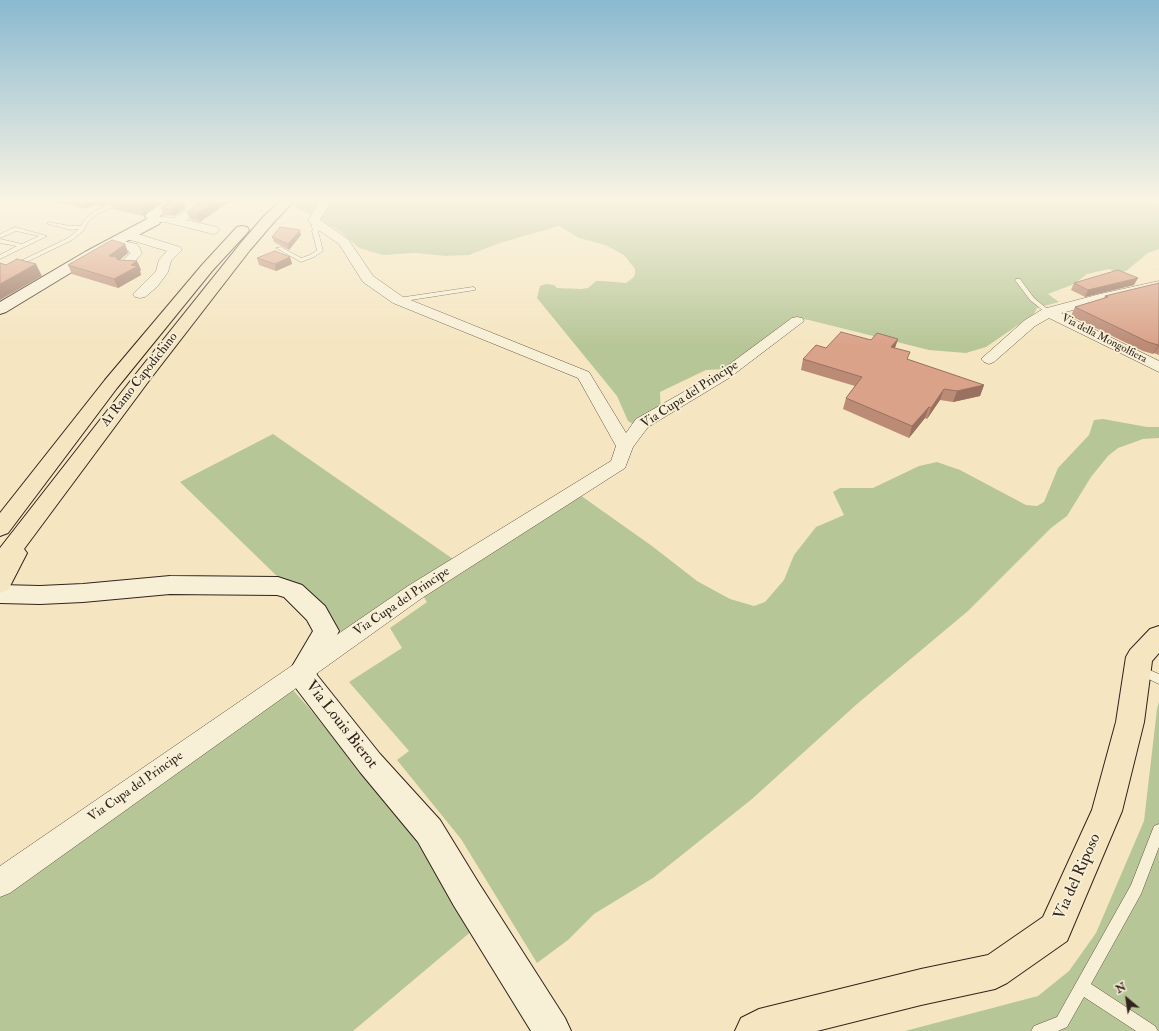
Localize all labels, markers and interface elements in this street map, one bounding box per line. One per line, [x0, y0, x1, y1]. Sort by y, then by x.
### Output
street label: Via della Mongolfiera [1059, 312, 1149, 366]
street label: A1 Ramo Capodichino [98, 330, 182, 430]
street label: Via Cupa del Principe [639, 358, 741, 432]
street label: Via Cupa del Principe [351, 564, 453, 640]
street label: Via Louis Bierot [301, 677, 381, 773]
street label: Via Cupa del Principe [85, 748, 187, 826]
street label: Via del Riposo [1050, 831, 1106, 923]
north arrow [1107, 979, 1147, 1019]
text: N [1113, 980, 1128, 996]

